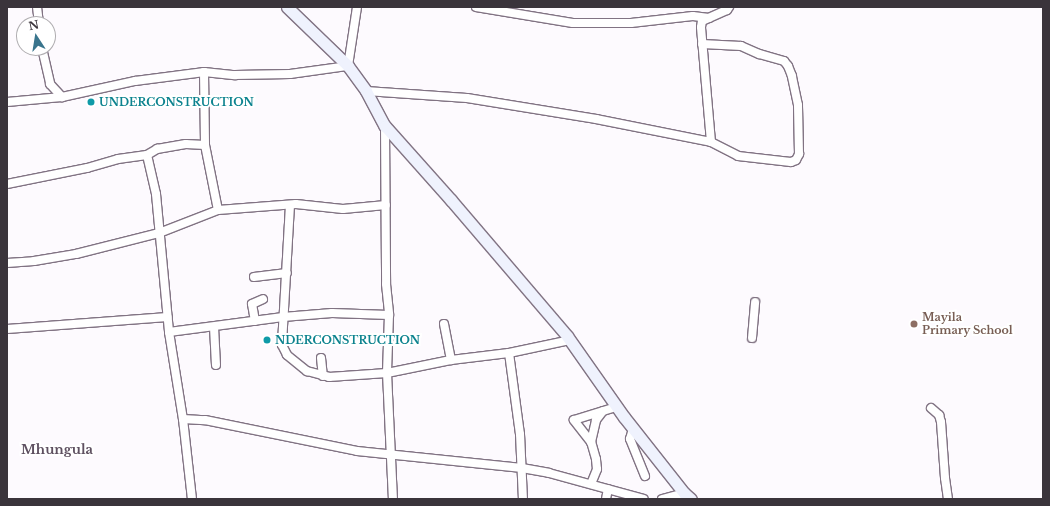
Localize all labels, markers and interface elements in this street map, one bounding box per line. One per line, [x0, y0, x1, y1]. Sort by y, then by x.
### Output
north arrow [16, 16, 56, 56]
text: N [27, 17, 40, 33]
place label: UNDERCONSTRUCTION [99, 95, 254, 109]
marker: UNDERCONSTRUCTION [86, 97, 96, 107]
place label: Mayila Primary School [922, 311, 1013, 337]
marker: Mayila Primary School [909, 319, 919, 329]
place label: NDERCONSTRUCTION [275, 333, 420, 347]
marker: NDERCONSTRUCTION [262, 335, 272, 345]
district label: Mhungula [21, 442, 93, 458]

